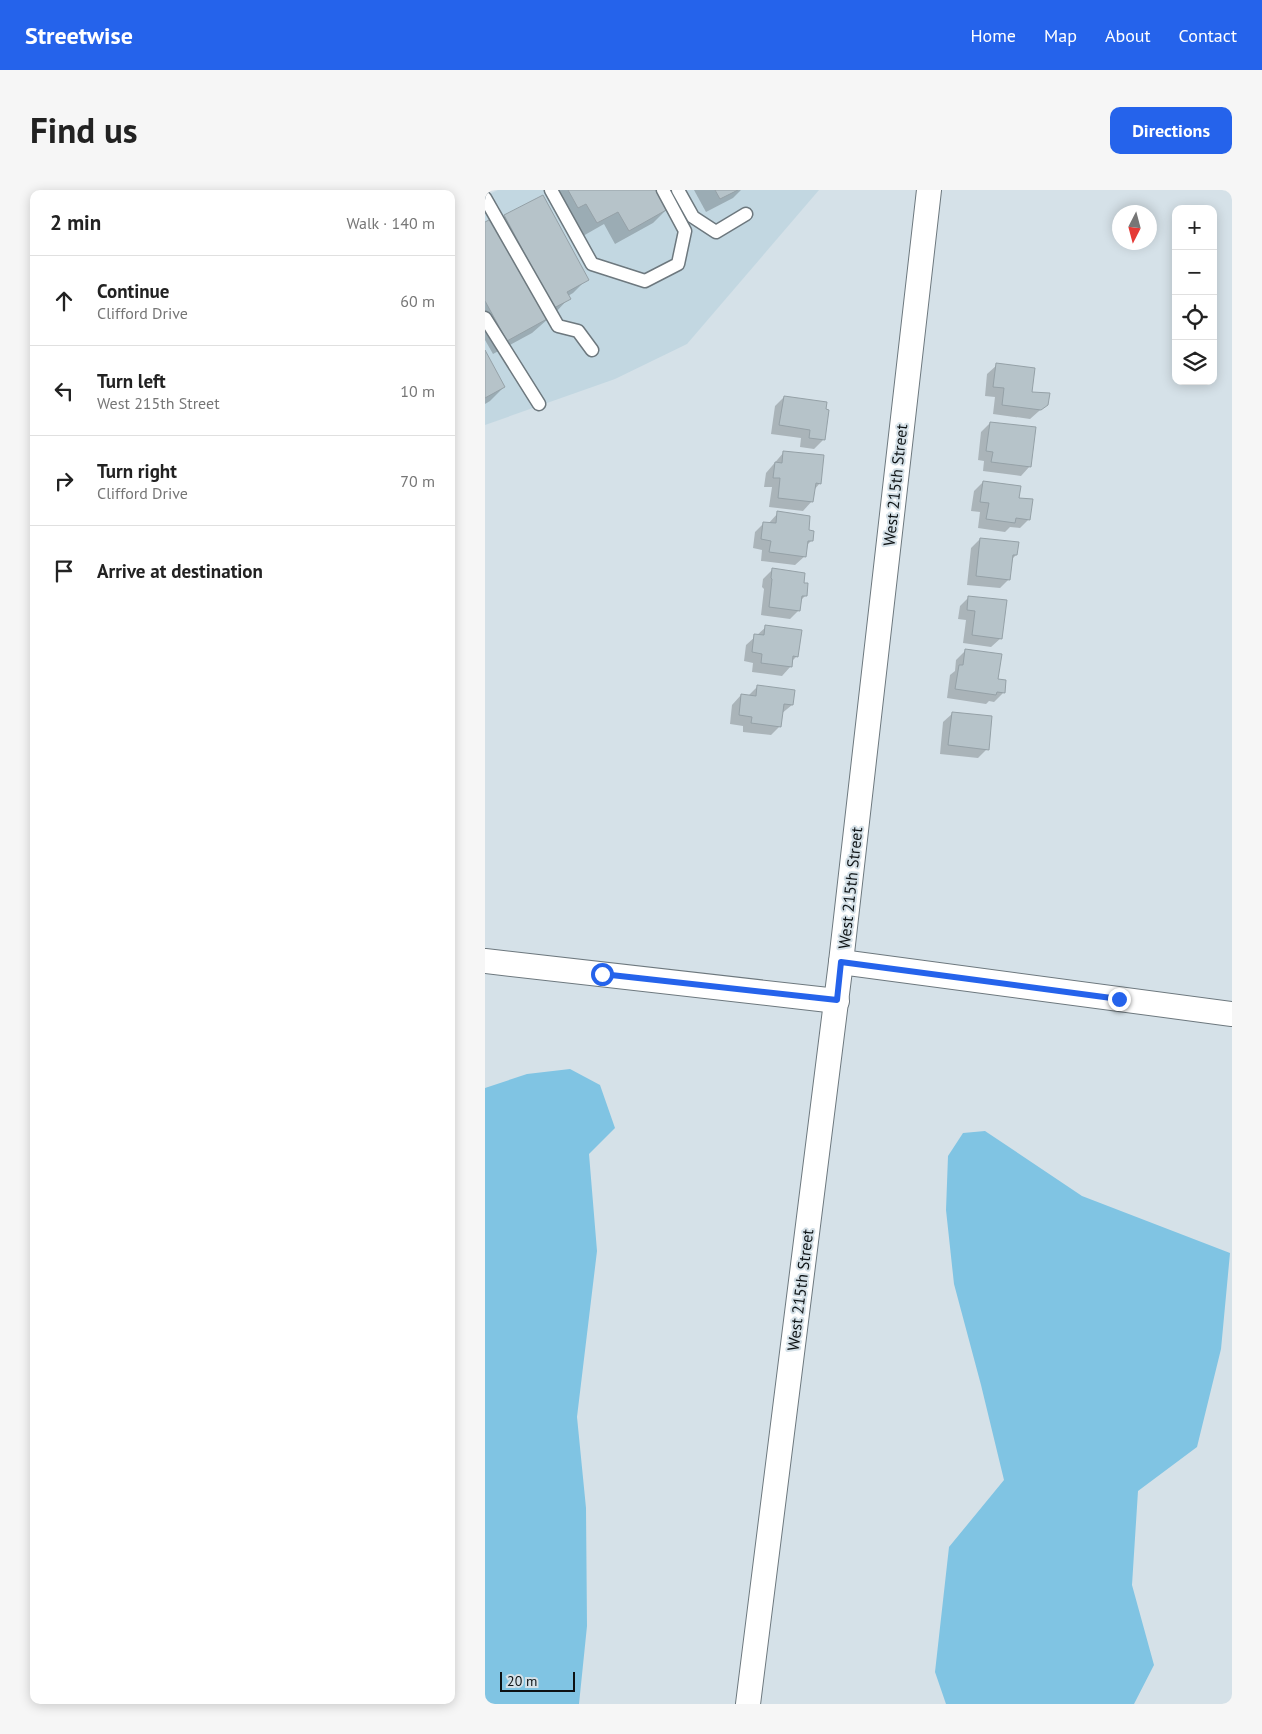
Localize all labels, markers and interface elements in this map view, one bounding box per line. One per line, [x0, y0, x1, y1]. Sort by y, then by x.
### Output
text: Streetwise [25, 20, 133, 51]
text: Home [970, 24, 1016, 47]
text: Map [1044, 24, 1077, 47]
text: About [1105, 24, 1151, 47]
text: Contact [1179, 24, 1237, 47]
text: Find us [30, 107, 138, 153]
button: Directions [1110, 107, 1232, 154]
north arrow [1112, 205, 1157, 250]
map controls [1172, 205, 1217, 385]
button: + [1172, 205, 1217, 250]
text: 2 min [50, 209, 101, 236]
text: Walk · 140 m [346, 213, 435, 233]
button: − [1172, 250, 1217, 295]
text: Continue [97, 279, 169, 303]
icon: ahead [50, 287, 78, 315]
text: 60 m [400, 291, 435, 311]
button: locate [1172, 295, 1217, 340]
text: Clifford Drive [97, 303, 188, 323]
button: layers [1172, 340, 1217, 385]
text: Turn left [97, 369, 166, 393]
icon: left [50, 377, 78, 405]
text: 10 m [400, 381, 435, 401]
text: West 215th Street [97, 393, 220, 413]
street label: West 215th Street [879, 422, 911, 547]
text: Turn right [97, 459, 177, 483]
icon: right [50, 467, 78, 495]
text: 70 m [400, 471, 435, 491]
text: Clifford Drive [97, 483, 188, 503]
icon: arrive [50, 557, 78, 585]
text: Arrive at destination [97, 559, 263, 583]
street label: West 215th Street [834, 825, 866, 950]
route start [591, 963, 614, 986]
route end [1108, 988, 1131, 1011]
street label: West 215th Street [783, 1227, 817, 1352]
scale bar [500, 1669, 575, 1692]
text: 20 m [507, 1672, 537, 1690]

